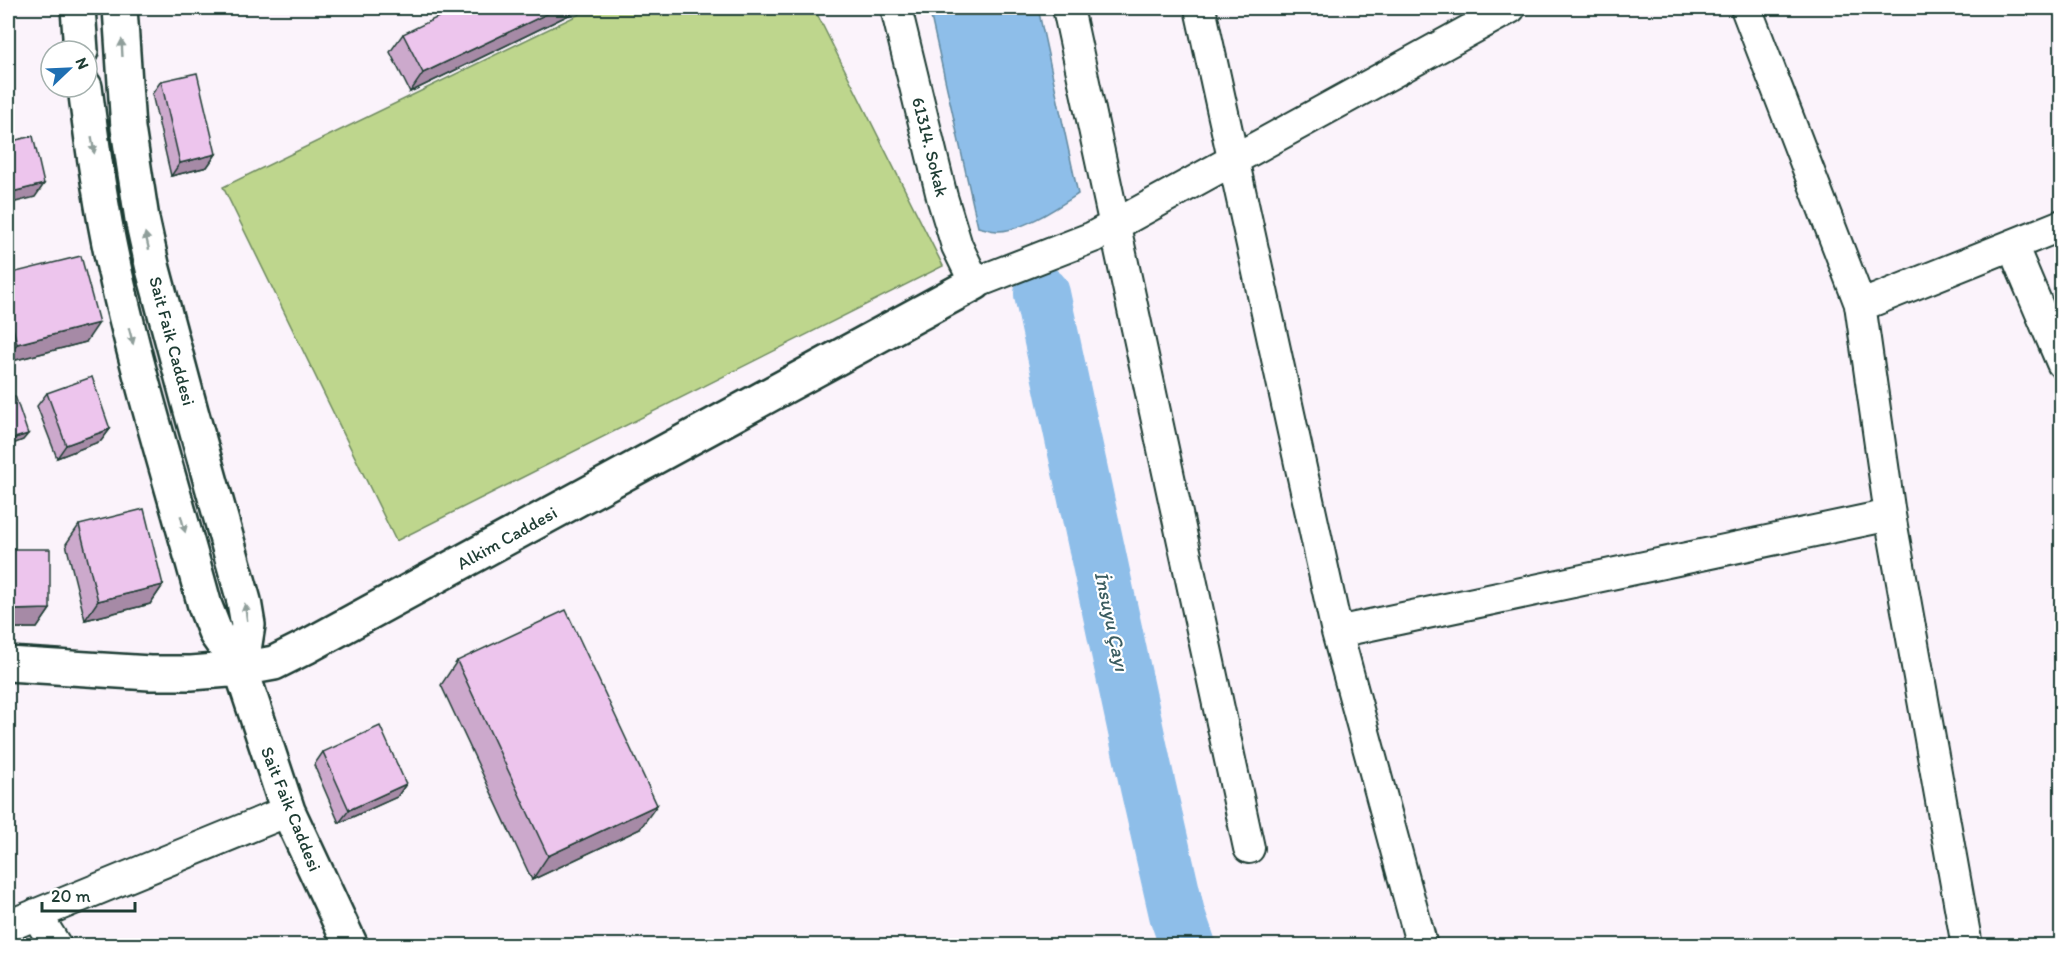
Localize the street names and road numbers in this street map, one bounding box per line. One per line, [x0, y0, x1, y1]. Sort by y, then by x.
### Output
street label: 61314. Sokak [907, 95, 953, 199]
street label: Sait Faik Caddesi [144, 274, 200, 408]
street label: Alkim Caddesi [453, 501, 561, 575]
street label: Sait Faik Caddesi [256, 743, 326, 875]

